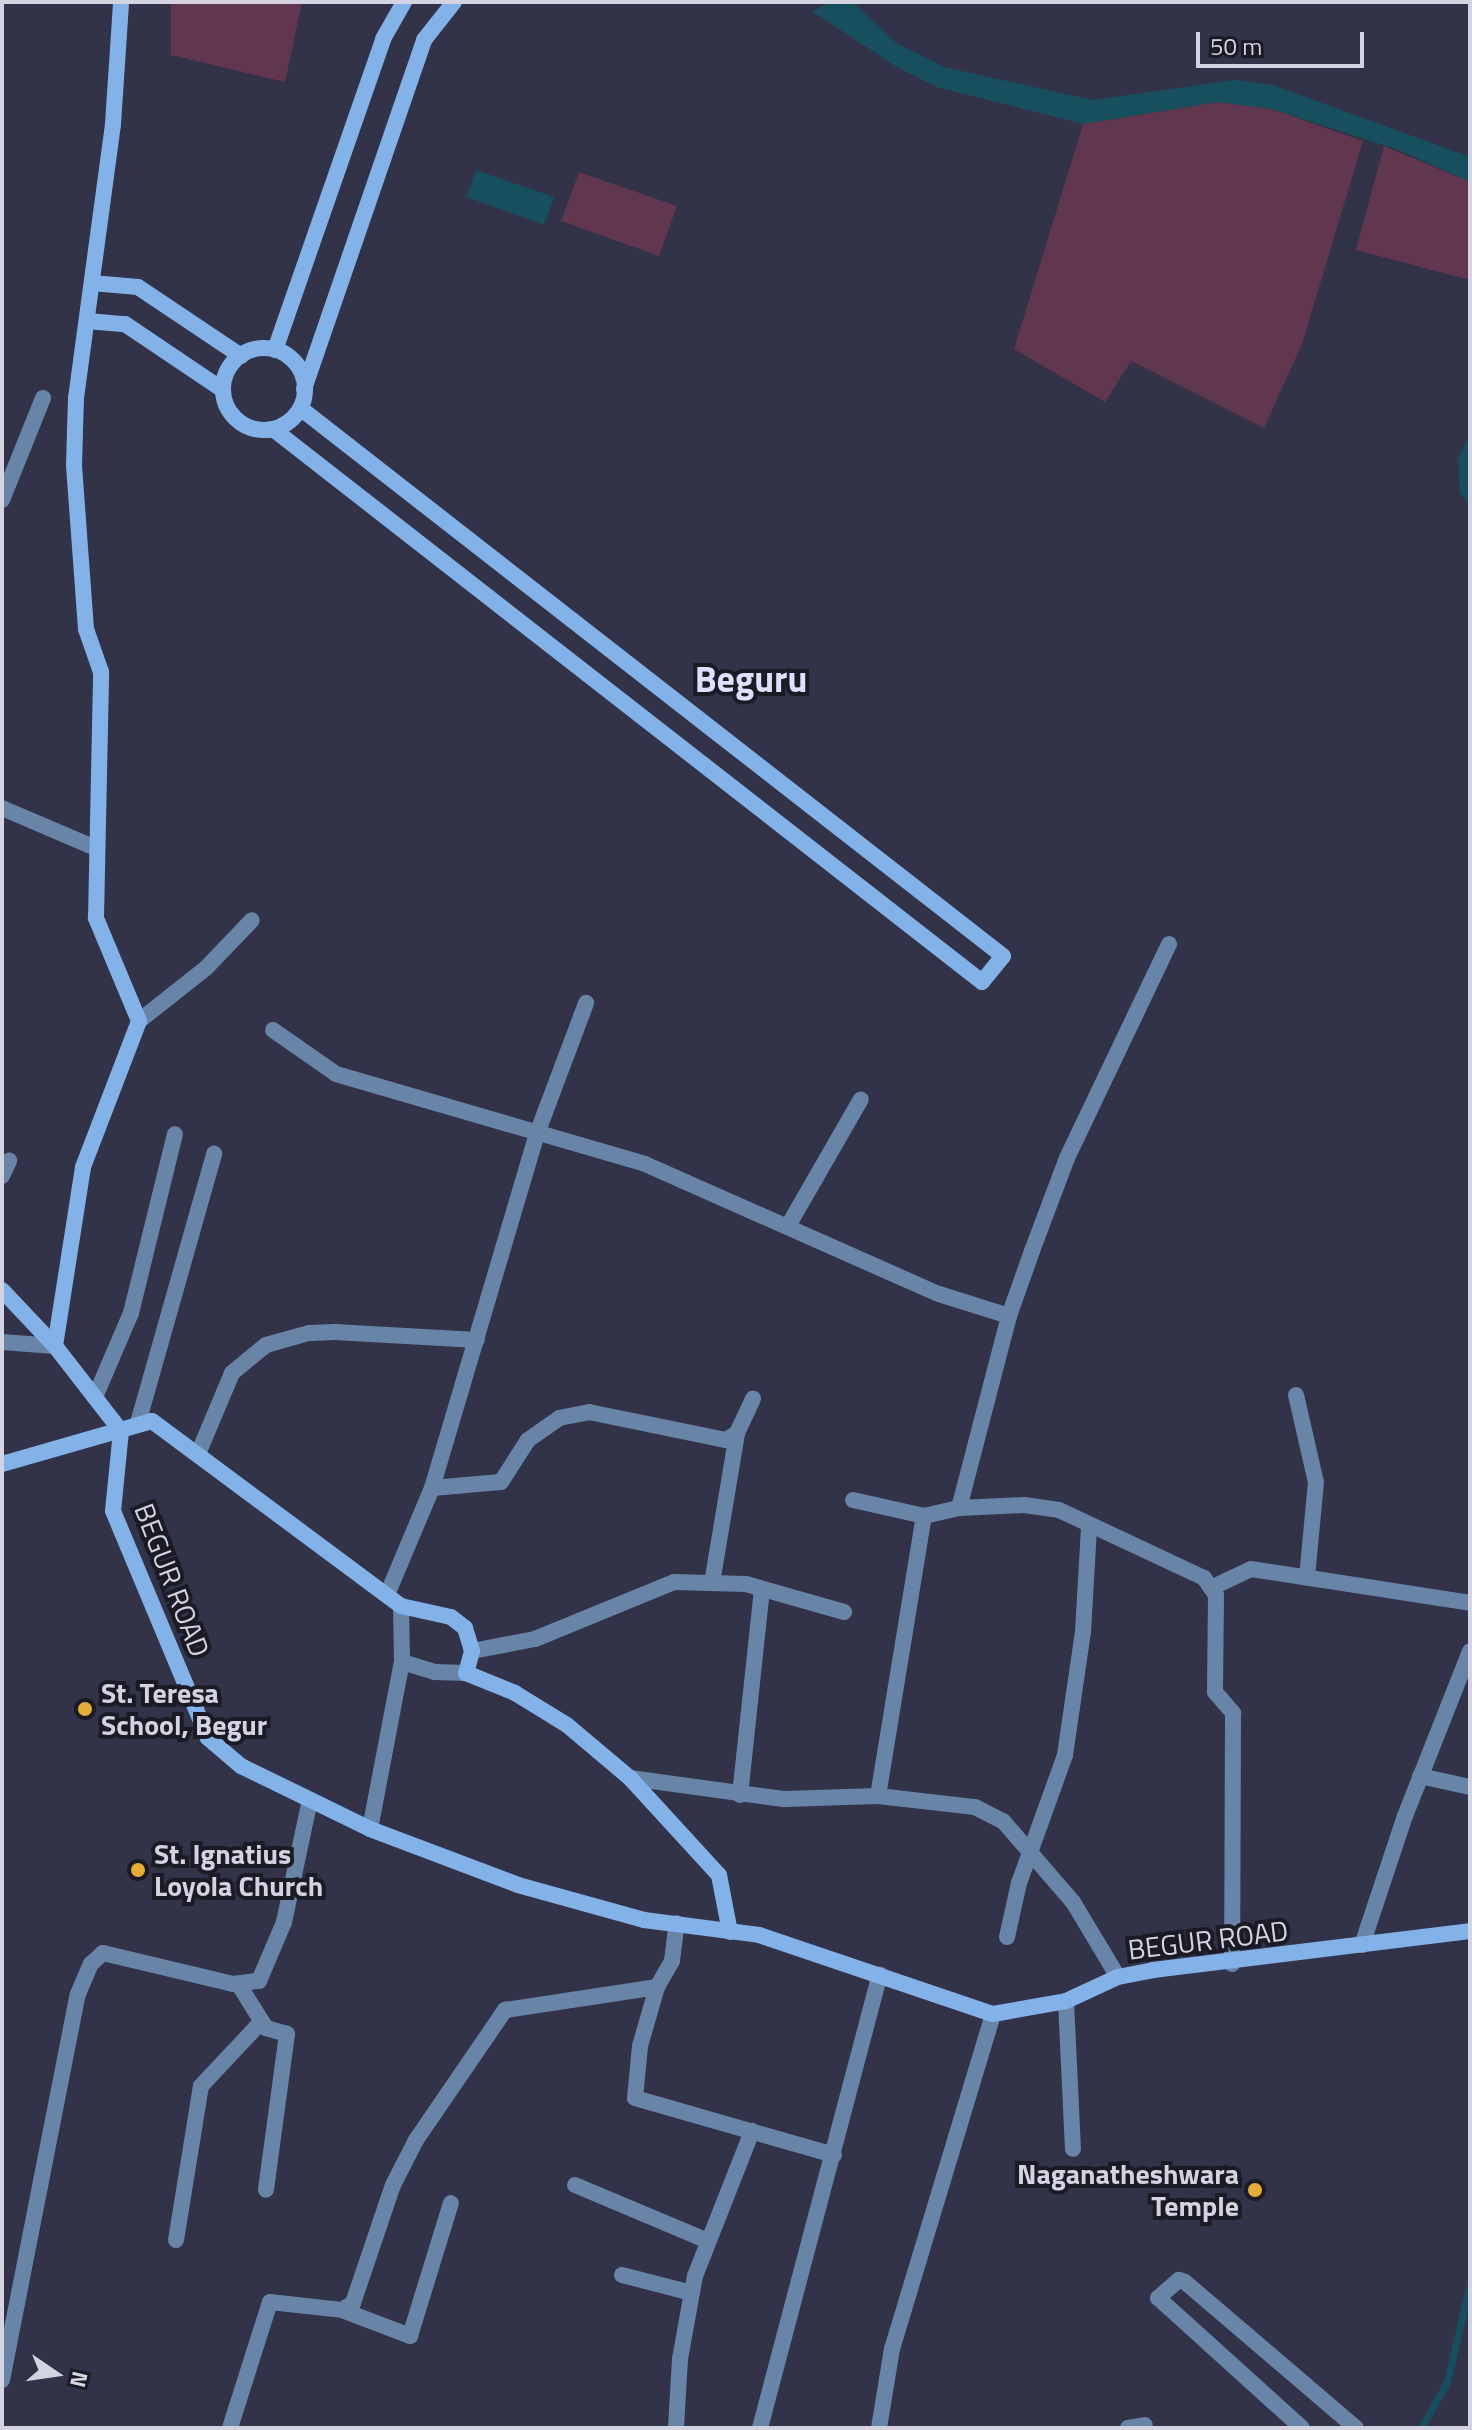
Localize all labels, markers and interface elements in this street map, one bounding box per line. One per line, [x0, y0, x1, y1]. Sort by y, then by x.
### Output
scale bar [1200, 16, 1368, 66]
text: 50 m [1210, 28, 1262, 64]
district label: Beguru [695, 657, 807, 701]
street label: BEGUR ROAD [127, 1499, 217, 1661]
place label: St. Teresa School, Begur [101, 1676, 267, 1742]
marker: St. Teresa School, Begur [76, 1700, 94, 1718]
place label: St. Ignatius Loyola Church [154, 1837, 323, 1903]
marker: St. Ignatius Loyola Church [129, 1861, 147, 1879]
street label: BEGUR ROAD [1126, 1913, 1290, 1967]
place label: Naganatheshwara Temple [1017, 2157, 1239, 2223]
marker: Naganatheshwara Temple [1246, 2181, 1264, 2199]
north arrow [16, 2334, 96, 2414]
text: N [61, 2368, 98, 2391]

